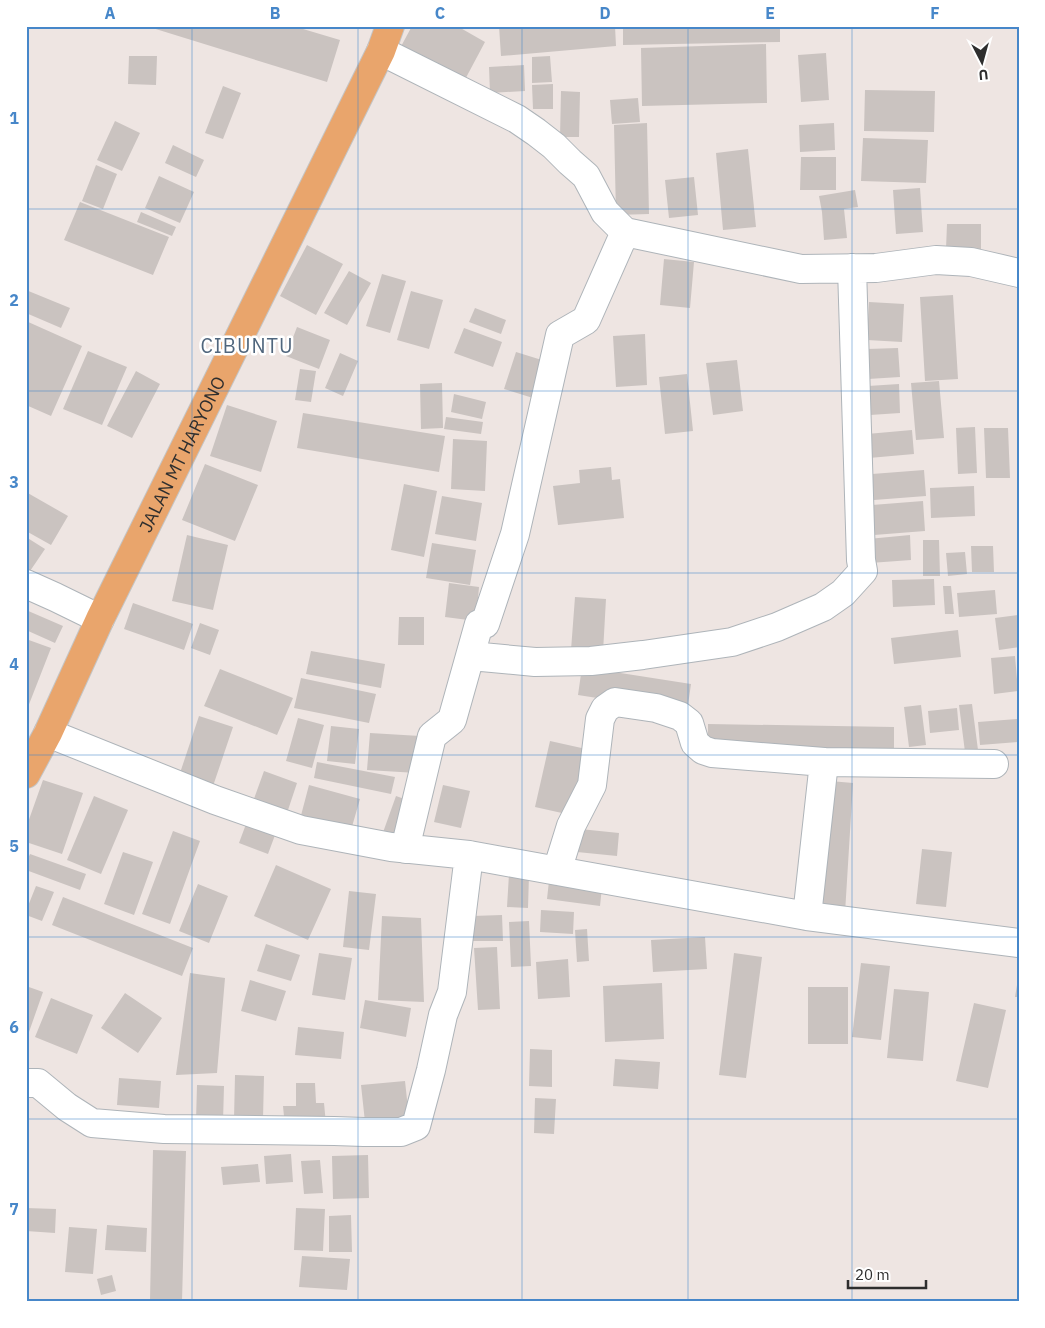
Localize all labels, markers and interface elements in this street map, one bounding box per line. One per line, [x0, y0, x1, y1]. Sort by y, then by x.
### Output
text: A [105, 3, 116, 23]
text: B [270, 3, 281, 23]
text: C [435, 3, 445, 23]
text: D [599, 3, 611, 23]
text: E [765, 3, 775, 23]
text: F [930, 3, 940, 23]
north arrow [958, 38, 1008, 88]
text: U [978, 65, 989, 84]
text: 1 [9, 108, 19, 128]
text: 2 [9, 290, 19, 310]
district label: CIBUNTU [200, 332, 294, 359]
street label: JALAN MT HARYONO [133, 372, 230, 536]
text: 3 [9, 472, 19, 492]
text: 4 [9, 654, 19, 674]
text: 5 [9, 836, 19, 856]
text: 6 [9, 1017, 19, 1037]
text: 7 [9, 1199, 19, 1219]
scale bar [848, 1258, 925, 1290]
text: 20 m [855, 1265, 890, 1284]

